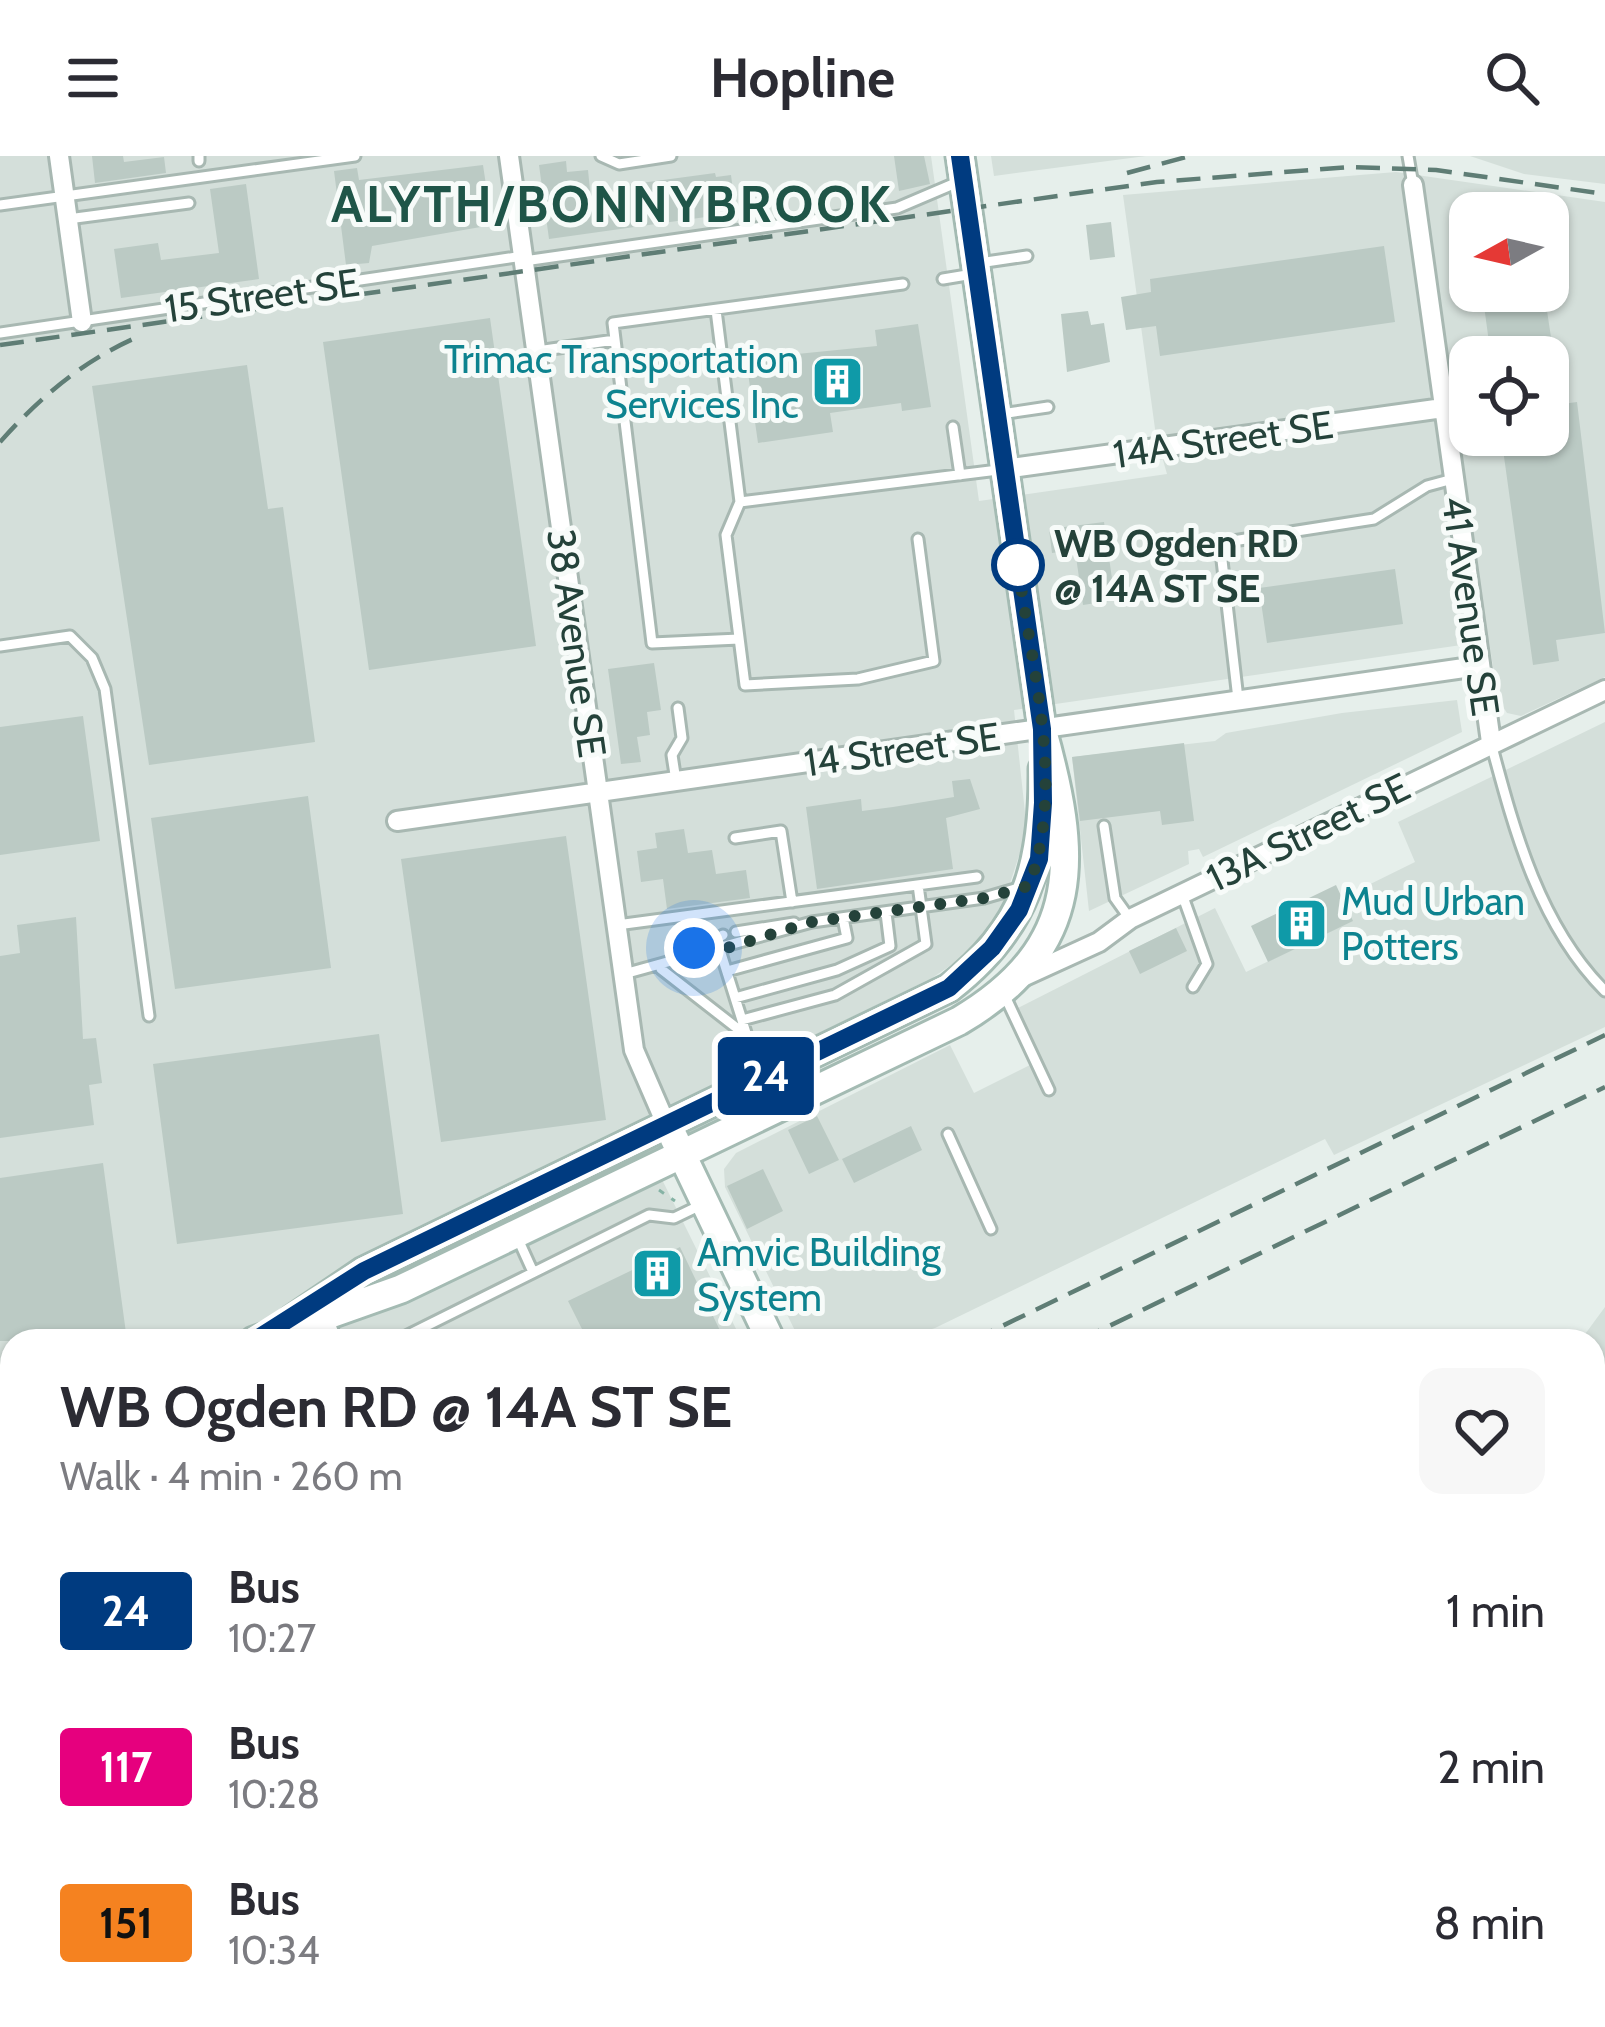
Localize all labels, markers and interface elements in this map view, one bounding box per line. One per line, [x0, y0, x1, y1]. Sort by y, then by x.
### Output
icon: menu [60, 45, 126, 111]
text: Hopline [710, 45, 895, 111]
icon: search [1479, 45, 1545, 111]
district label: ALYTH/BONNYBROOK [331, 173, 893, 235]
north arrow [1449, 192, 1569, 312]
map controls [1449, 192, 1569, 456]
street label: 15 Street SE [162, 258, 362, 332]
place label: Trimac Transportation Services Inc [444, 335, 799, 428]
button: locate [1449, 336, 1569, 456]
building icon: Trimac Transportation Services Inc [810, 353, 866, 409]
street label: 14A Street SE [1110, 400, 1336, 478]
street label: 41 Avenue SE [1432, 493, 1510, 719]
place label: WB Ogden RD @ 14A ST SE [1054, 519, 1299, 612]
street label: 38 Avenue SE [537, 526, 617, 760]
marker: WB Ogden RD @ 14A ST SE [993, 540, 1043, 590]
street label: 14 Street SE [801, 711, 1003, 787]
street label: 13A Street SE [1199, 762, 1417, 902]
place label: Mud Urban Potters [1341, 877, 1525, 970]
building icon: Mud Urban Potters [1274, 895, 1330, 951]
your location [664, 918, 724, 978]
line badge: 24 [712, 1037, 820, 1115]
text: 24 [742, 1050, 790, 1102]
place label: Amvic Building System [697, 1228, 941, 1321]
building icon: Amvic Building System [630, 1246, 686, 1302]
button: heart [1419, 1368, 1545, 1494]
text: WB Ogden RD @ 14A ST SE [60, 1372, 732, 1441]
text: Walk · 4 min · 260 m [60, 1452, 403, 1500]
text: Bus [228, 1560, 300, 1614]
text: 1 min [1446, 1584, 1545, 1638]
text: 24 [102, 1585, 150, 1637]
text: 10:27 [228, 1614, 316, 1662]
text: Bus [228, 1716, 300, 1770]
text: 2 min [1437, 1740, 1545, 1794]
text: 117 [100, 1741, 152, 1793]
text: 10:28 [228, 1770, 320, 1818]
text: Bus [228, 1872, 300, 1926]
text: 8 min [1433, 1896, 1545, 1950]
text: 151 [99, 1897, 153, 1949]
text: 10:34 [228, 1926, 320, 1974]

